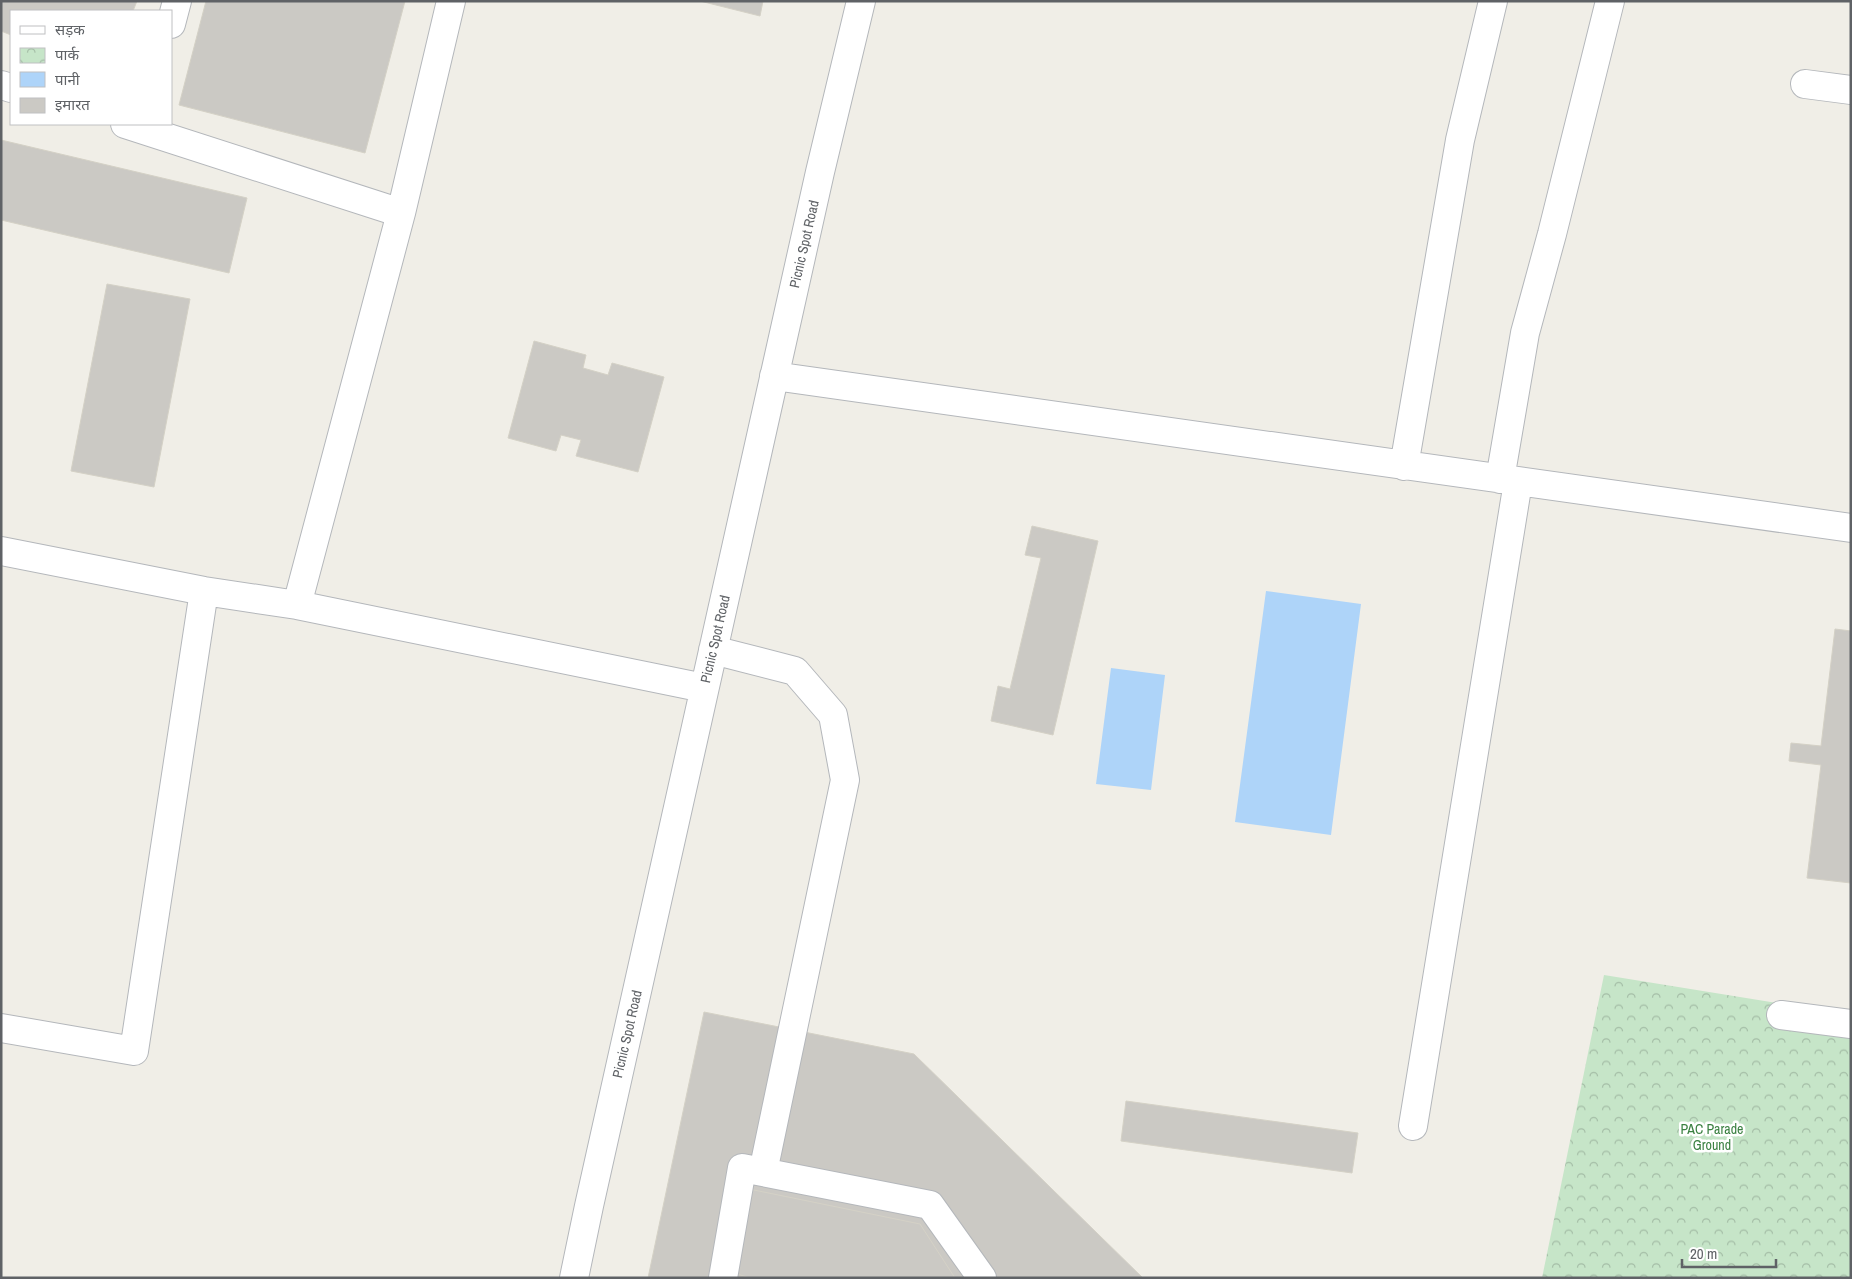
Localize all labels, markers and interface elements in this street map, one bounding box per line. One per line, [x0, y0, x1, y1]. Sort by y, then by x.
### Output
legend [10, 10, 172, 125]
text: सड़क [55, 19, 85, 40]
text: पार्क [55, 44, 79, 65]
text: पानी [55, 69, 81, 90]
text: इमारत [55, 94, 90, 115]
street label: Picnic Spot Road [785, 198, 823, 290]
street label: Picnic Spot Road [696, 593, 734, 685]
street label: Picnic Spot Road [608, 988, 646, 1080]
park label: PAC Parade Ground [1681, 1120, 1743, 1154]
scale bar [1682, 1236, 1776, 1268]
text: 20 m [1690, 1243, 1717, 1264]

